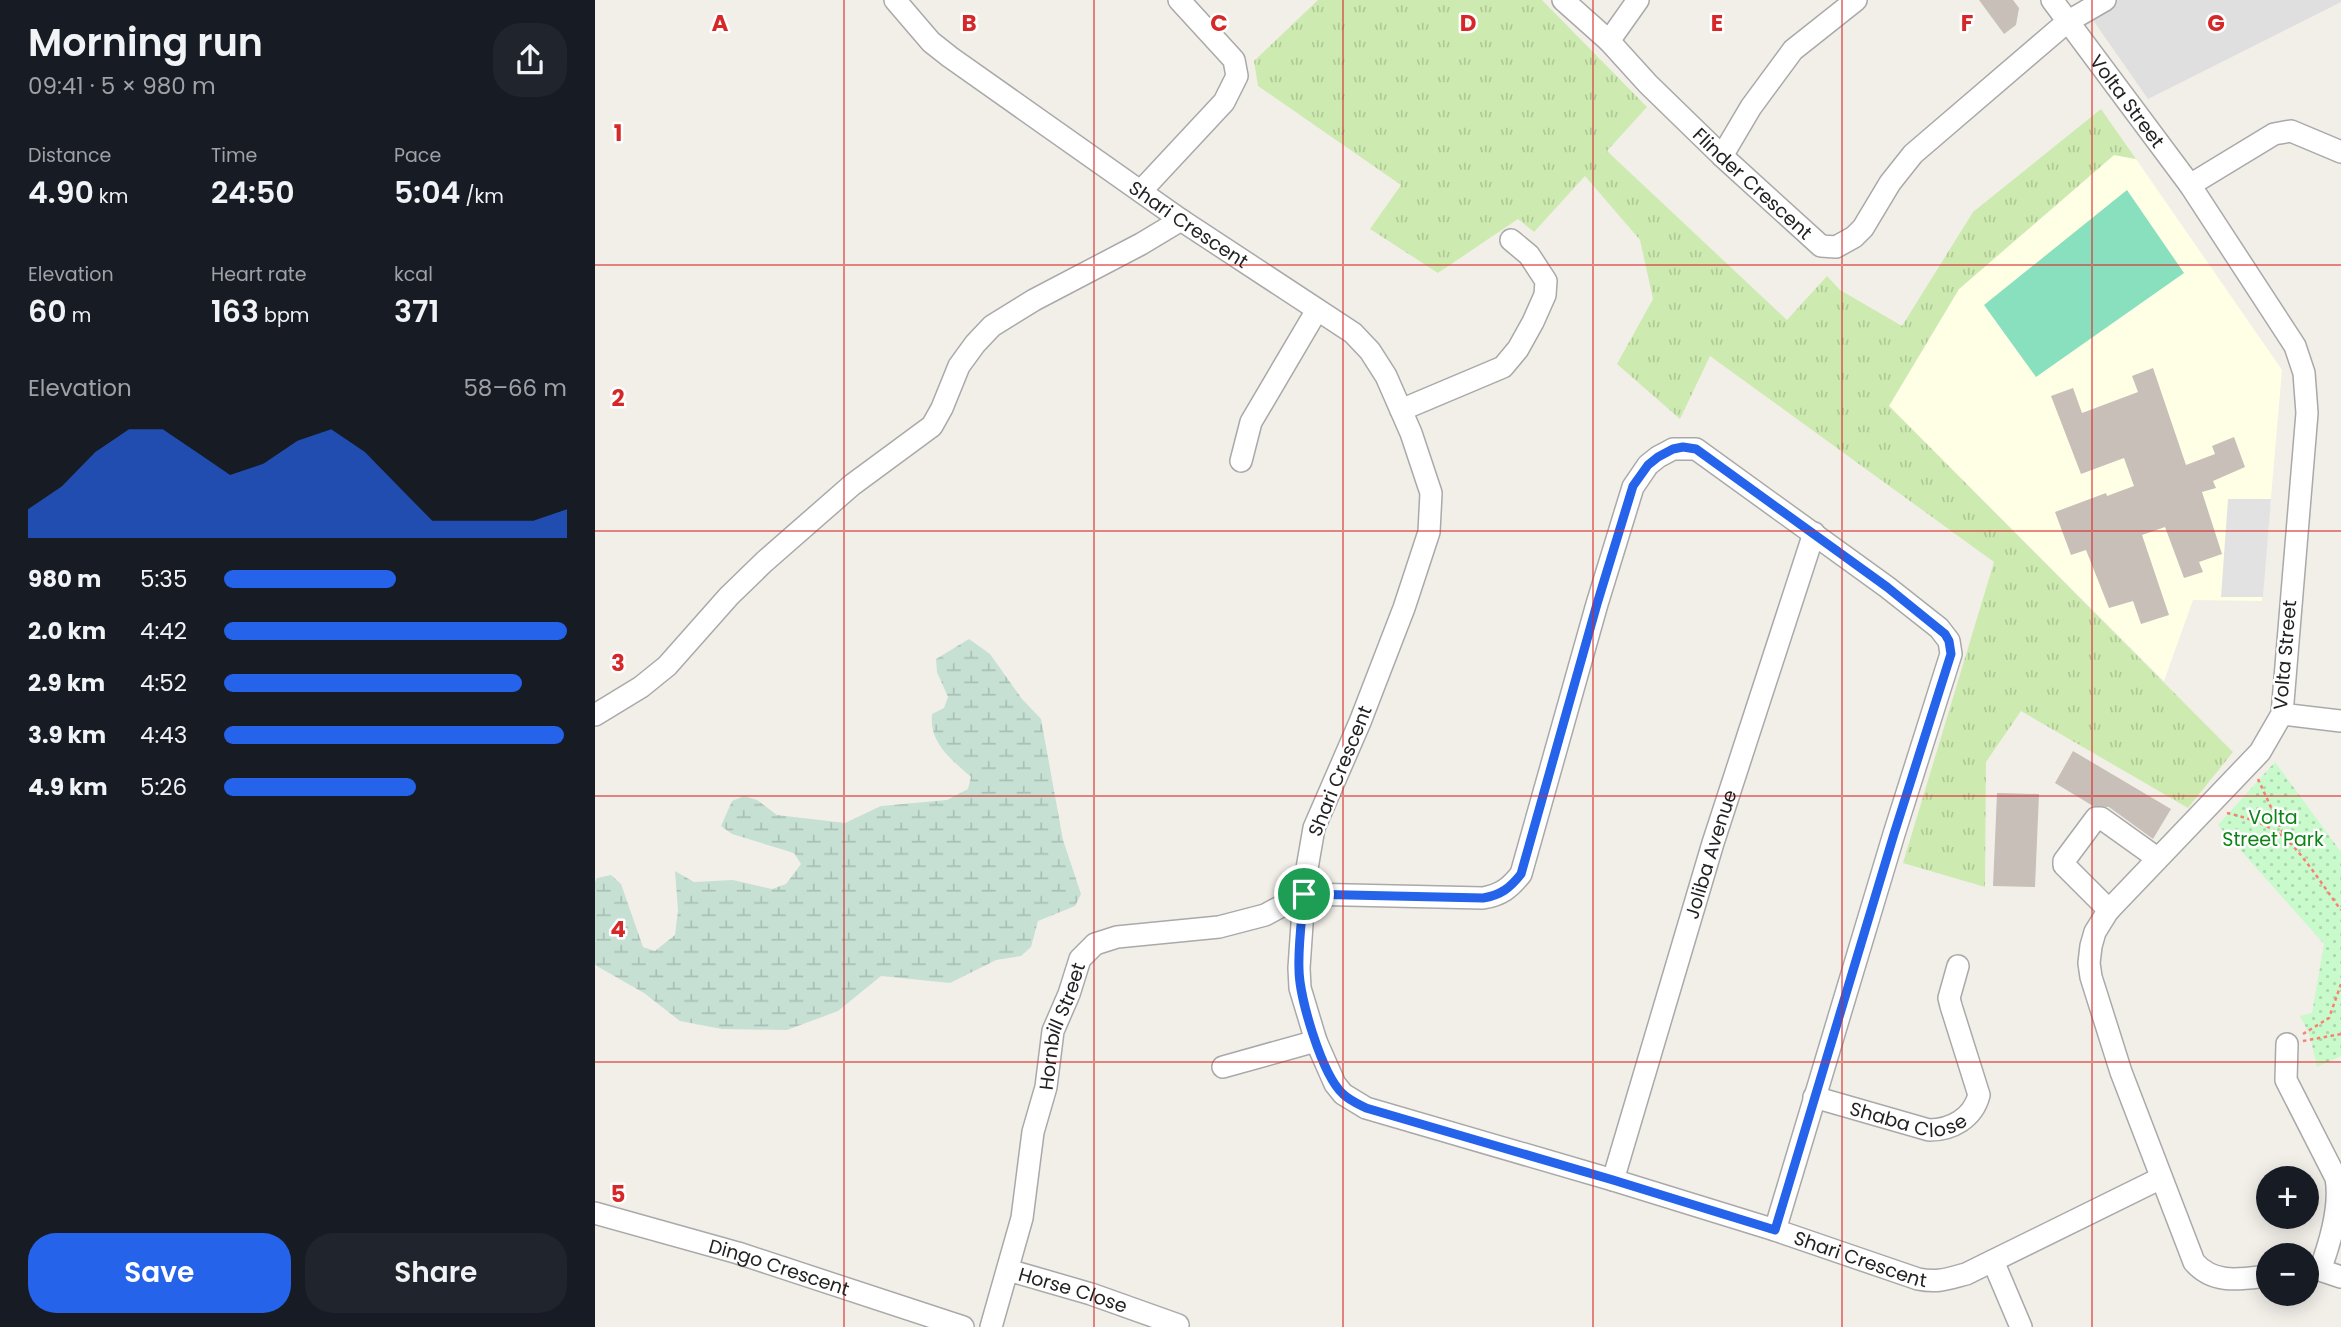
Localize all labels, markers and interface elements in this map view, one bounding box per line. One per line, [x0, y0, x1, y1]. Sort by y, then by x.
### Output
text: A [712, 7, 729, 39]
text: B [961, 7, 977, 39]
text: C [1210, 7, 1228, 39]
text: D [1460, 7, 1476, 39]
text: E [1711, 7, 1723, 39]
text: F [1961, 7, 1973, 39]
text: G [2207, 7, 2225, 39]
text: Morning run [28, 16, 263, 69]
button: share [493, 23, 567, 97]
street label: Volta Street [2084, 49, 2171, 153]
text: 09:41 · 5 × 980 m [28, 70, 216, 102]
text: 1 [614, 117, 622, 149]
street label: Flinder Crescent [1687, 121, 1818, 245]
text: Distance [28, 142, 111, 169]
text: Time [211, 142, 257, 169]
text: Pace [394, 142, 441, 169]
text: 4.90 [28, 171, 94, 214]
text: 24:50 [211, 171, 295, 214]
text: 5:04 [394, 171, 460, 214]
street label: Shari Crescent [1124, 174, 1254, 274]
text: km [94, 183, 128, 210]
text: /km [460, 183, 504, 210]
text: Elevation [28, 261, 114, 288]
text: Heart rate [211, 261, 306, 288]
text: kcal [394, 261, 433, 288]
text: 60 [28, 290, 67, 333]
text: 163 [211, 290, 259, 333]
text: 371 [394, 290, 439, 333]
text: m [67, 302, 91, 329]
text: bpm [259, 302, 309, 329]
text: Elevation [28, 372, 132, 404]
text: 58–66 m [463, 372, 567, 404]
text: 2 [611, 382, 625, 414]
text: 980 m [28, 563, 101, 595]
text: 5:35 [140, 563, 187, 595]
street label: Volta Street [2267, 599, 2303, 711]
text: 2.0 km [28, 615, 106, 647]
text: 4:42 [140, 615, 187, 647]
text: 3 [611, 647, 625, 679]
text: 2.9 km [28, 667, 105, 699]
text: 4:52 [140, 667, 187, 699]
street label: Shari Crescent [1301, 702, 1379, 840]
text: 3.9 km [28, 719, 106, 751]
text: 4:43 [140, 719, 187, 751]
text: 4.9 km [28, 771, 108, 803]
text: 5:26 [140, 771, 187, 803]
street label: Joliba Avenue [1678, 786, 1743, 922]
park label: Volta Street Park [2222, 804, 2324, 853]
pin [1274, 864, 1334, 924]
icon: arrive [1285, 875, 1323, 913]
text: 4 [610, 913, 626, 945]
street label: Hornbill Street [1032, 959, 1092, 1092]
street label: Shaba Close [1847, 1094, 1972, 1144]
map controls [2256, 1166, 2319, 1306]
button: + [2256, 1166, 2319, 1229]
text: 5 [611, 1178, 625, 1210]
street label: Shari Crescent [1790, 1224, 1929, 1294]
street label: Dingo Crescent [706, 1232, 853, 1302]
button: Save [28, 1233, 291, 1313]
button: Share [305, 1233, 567, 1313]
button: − [2256, 1243, 2319, 1306]
street label: Horse Close [1016, 1260, 1131, 1319]

